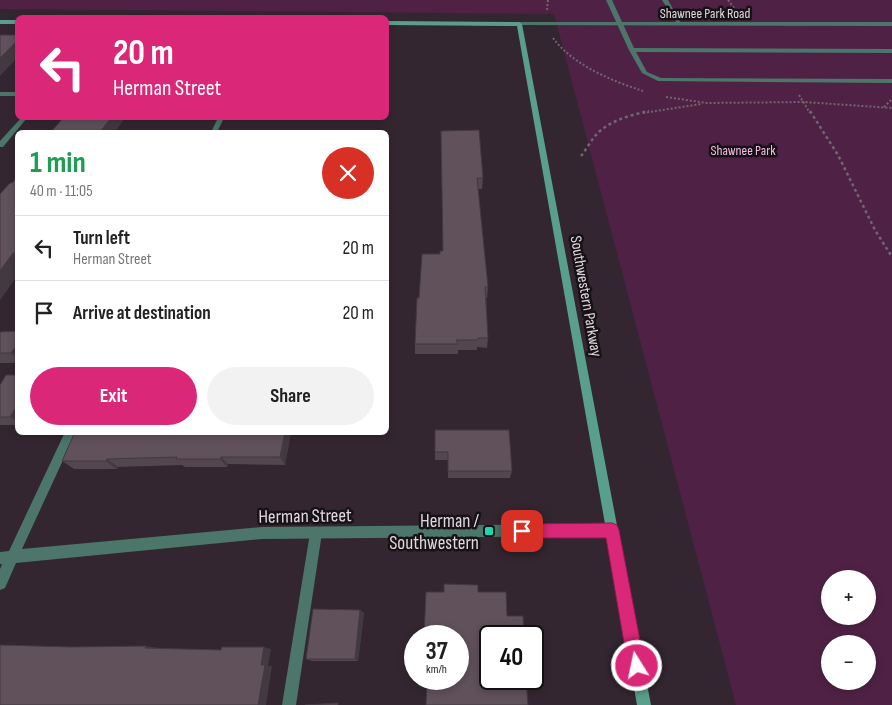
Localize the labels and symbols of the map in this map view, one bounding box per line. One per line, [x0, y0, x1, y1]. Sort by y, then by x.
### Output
street label: Shawnee Park Road [660, 5, 750, 22]
park label: Shawnee Park [710, 142, 776, 159]
street label: Southwestern Parkway [566, 234, 606, 358]
street label: Herman Street [258, 504, 352, 529]
place label: Herman / Southwestern [389, 510, 479, 555]
pin [501, 510, 543, 552]
marker: Herman / Southwestern [483, 525, 495, 537]
speed limit sign: 40 [479, 625, 544, 690]
position arrow [610, 639, 662, 691]

